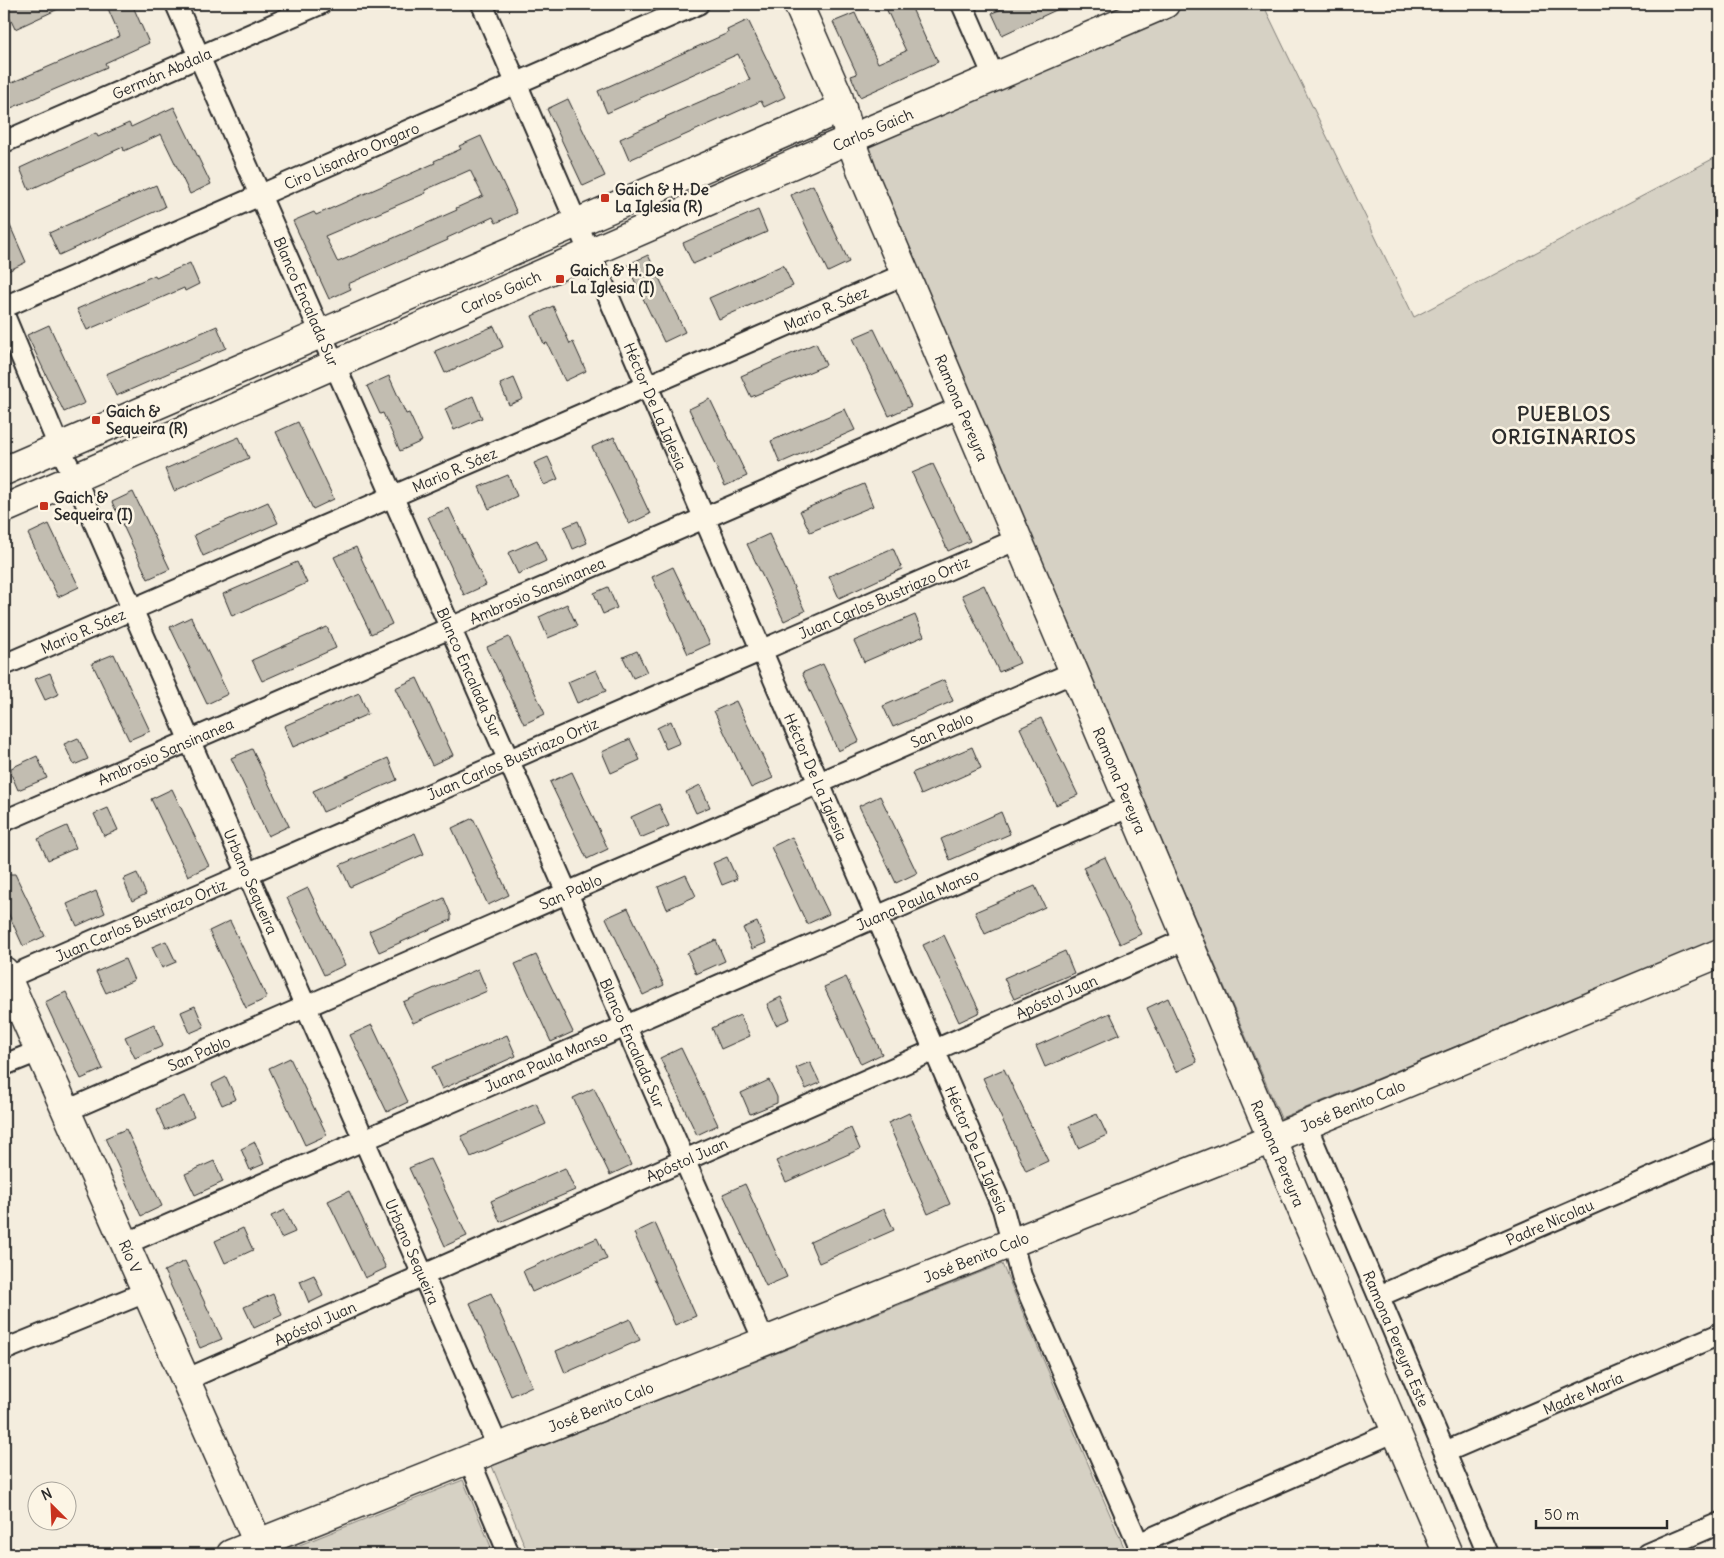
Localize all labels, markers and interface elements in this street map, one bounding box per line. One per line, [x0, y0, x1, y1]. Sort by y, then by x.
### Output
street label: Germán Abdala [109, 43, 215, 103]
street label: Carlos Gaich [829, 104, 916, 155]
street label: Ciro Lisandro Ongaro [281, 118, 422, 193]
place label: Gaich & H. De La Iglesia (R) [615, 180, 709, 217]
marker: Gaich & H. De La Iglesia (R) [599, 192, 611, 204]
street label: Blanco Encalada Sur [270, 234, 344, 369]
place label: Gaich & H. De La Iglesia (I) [570, 261, 664, 298]
street label: Carlos Gaich [457, 266, 544, 318]
marker: Gaich & H. De La Iglesia (I) [554, 273, 566, 285]
street label: Mario R. Sáez [781, 282, 871, 335]
street label: Héctor De La Iglesia [620, 339, 692, 473]
street label: Ramona Pereyra [931, 351, 993, 464]
district label: PUEBLOS ORIGINARIOS [1491, 401, 1637, 449]
place label: Gaich & Sequeira (R) [106, 402, 188, 439]
marker: Gaich & Sequeira (R) [90, 414, 102, 426]
street label: Mario R. Sáez [409, 443, 500, 496]
place label: Gaich & Sequeira (I) [54, 488, 133, 525]
marker: Gaich & Sequeira (I) [38, 500, 50, 512]
street label: Ambrosio Sansinanea [466, 552, 608, 628]
street label: Juan Carlos Bustriazo Ortiz [795, 552, 972, 643]
street label: Mario R. Sáez [38, 604, 128, 657]
street label: Blanco Encalada Sur [433, 605, 507, 740]
street label: San Pablo [907, 708, 976, 752]
street label: Héctor De La Iglesia [780, 710, 852, 844]
street label: Ambrosio Sansinanea [95, 713, 237, 789]
street label: Juan Carlos Bustriazo Ortiz [424, 713, 601, 804]
street label: Ramona Pereyra [1089, 724, 1151, 837]
street label: Urbano Sequeira [220, 826, 283, 937]
street label: Juana Paula Manso [853, 864, 981, 934]
street label: San Pablo [536, 869, 605, 913]
street label: Juan Carlos Bustriazo Ortiz [52, 874, 229, 965]
street label: Apóstol Juan [1012, 970, 1100, 1023]
street label: Blanco Encalada Sur [596, 975, 670, 1111]
street label: Juana Paula Manso [482, 1026, 610, 1096]
street label: San Pablo [165, 1031, 233, 1075]
street label: José Benito Calo [1297, 1075, 1408, 1136]
street label: Héctor De La Iglesia [941, 1083, 1013, 1217]
street label: Ramona Pereyra [1247, 1097, 1309, 1210]
street label: Apóstol Juan [643, 1133, 731, 1186]
street label: Padre Nicolau [1503, 1195, 1597, 1249]
street label: Urbano Sequeira [381, 1196, 444, 1308]
street label: José Benito Calo [921, 1227, 1031, 1287]
street label: Río V [115, 1237, 146, 1276]
street label: Ramona Pereyra Este [1359, 1268, 1434, 1410]
street label: Apóstol Juan [271, 1296, 359, 1349]
street label: Madre María [1540, 1367, 1626, 1418]
street label: José Benito Calo [545, 1377, 656, 1436]
north arrow [28, 1480, 78, 1530]
text: N [39, 1484, 55, 1504]
scale bar [1536, 1498, 1668, 1530]
text: 50 m [1544, 1505, 1579, 1524]

